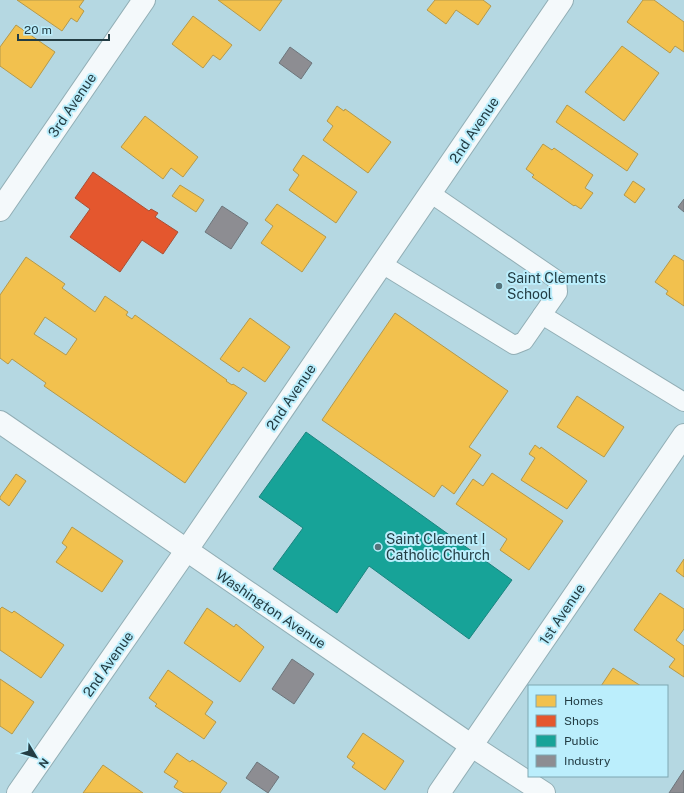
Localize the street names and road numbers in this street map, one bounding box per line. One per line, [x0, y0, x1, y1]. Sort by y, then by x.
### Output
street label: 3rd Avenue [45, 70, 99, 140]
street label: 2nd Avenue [446, 94, 502, 166]
street label: 2nd Avenue [263, 361, 319, 433]
street label: Washington Avenue [213, 566, 329, 652]
street label: 1st Avenue [536, 581, 588, 647]
street label: 2nd Avenue [80, 628, 136, 700]

